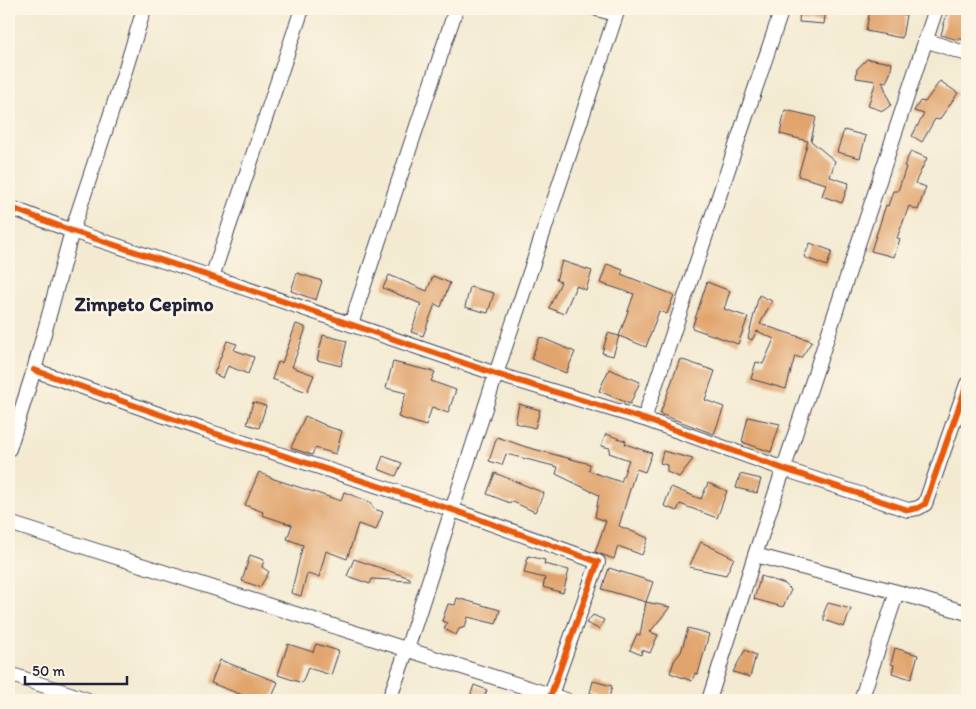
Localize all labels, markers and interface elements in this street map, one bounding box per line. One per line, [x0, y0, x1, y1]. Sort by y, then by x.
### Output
district label: Zimpeto Cepimo [74, 292, 214, 317]
scale bar [25, 654, 128, 686]
text: 50 m [32, 662, 65, 680]

